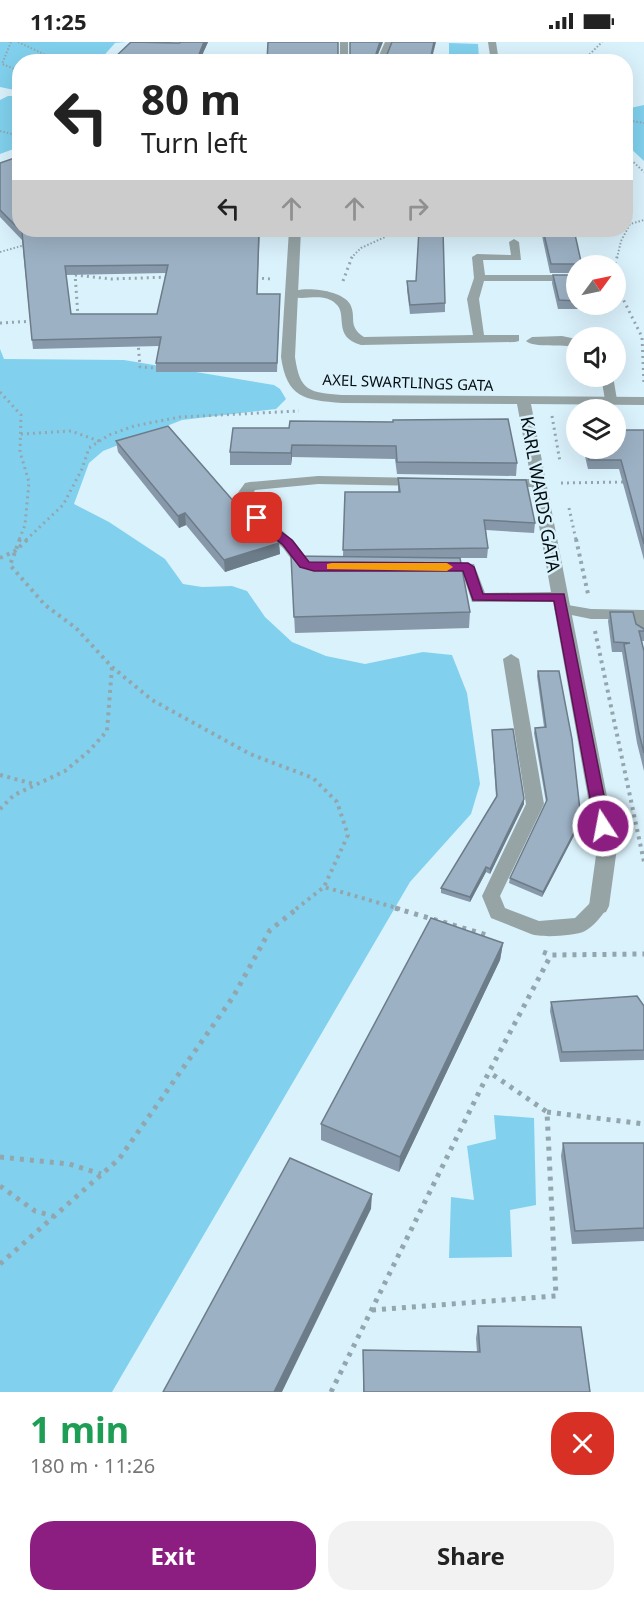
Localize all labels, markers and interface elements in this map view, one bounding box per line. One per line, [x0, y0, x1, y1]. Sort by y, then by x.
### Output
text: 11:25 [30, 6, 87, 36]
text: 80 m [141, 70, 241, 127]
icon: left [42, 78, 120, 156]
text: Turn left [141, 124, 247, 161]
icon: left [212, 192, 245, 225]
icon: ahead [275, 192, 308, 225]
icon: ahead [338, 192, 371, 225]
icon: right [401, 192, 434, 225]
north arrow [566, 255, 626, 315]
map controls [566, 255, 626, 459]
button: sound [566, 327, 626, 387]
street label: AXEL SWARTLINGS GATA [322, 369, 494, 395]
button: layers [566, 399, 626, 459]
street label: KARL WARDS GATA [515, 414, 567, 574]
pin [231, 492, 282, 543]
icon: arrive [240, 501, 273, 534]
position arrow [571, 794, 635, 858]
text: 1 min [30, 1405, 129, 1454]
button: close [551, 1412, 614, 1475]
text: 180 m · 11:26 [30, 1452, 155, 1479]
button: Exit [30, 1521, 316, 1590]
button: Share [328, 1521, 614, 1590]

